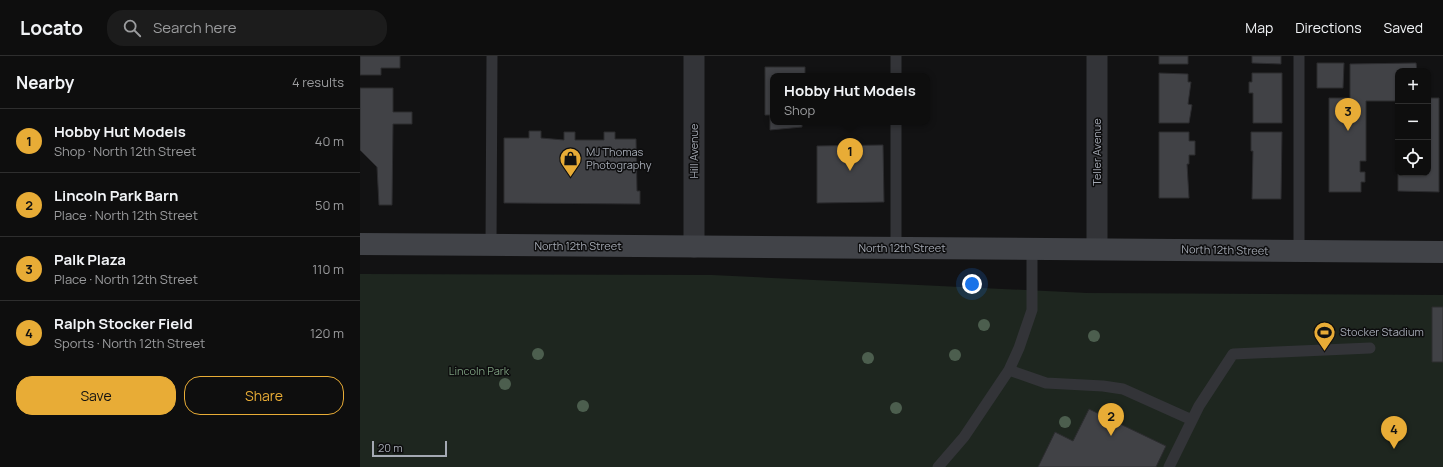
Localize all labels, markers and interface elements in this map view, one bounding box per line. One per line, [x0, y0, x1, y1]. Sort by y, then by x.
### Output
search box [107, 10, 387, 46]
text: Locato [20, 15, 83, 41]
icon: search [121, 17, 143, 39]
text: Search here [153, 17, 236, 38]
text: Map [1245, 18, 1273, 37]
text: Directions [1295, 18, 1362, 37]
text: Saved [1384, 18, 1423, 37]
map controls [1395, 68, 1431, 176]
button: + [1395, 68, 1431, 104]
text: Nearby [16, 71, 74, 94]
text: 4 results [292, 73, 344, 91]
popup [770, 73, 930, 125]
text: Hobby Hut Models [784, 80, 916, 101]
pin: 3 [1335, 98, 1361, 131]
text: Shop [784, 101, 815, 119]
button: − [1395, 104, 1431, 140]
street label: Teller Avenue [1089, 118, 1104, 186]
text: Hobby Hut Models [54, 121, 186, 142]
street label: Hill Avenue [686, 123, 701, 179]
text: 1 [26, 132, 32, 150]
text: 40 m [315, 132, 344, 150]
pin: 1 [837, 138, 863, 171]
button: locate [1395, 140, 1431, 176]
text: Shop · North 12th Street [54, 142, 196, 160]
place label: MJ Thomas Photography [586, 144, 652, 172]
shop icon: MJ Thomas Photography [557, 145, 583, 178]
text: Lincoln Park Barn [54, 185, 178, 206]
text: 2 [25, 196, 33, 214]
text: 50 m [315, 196, 344, 214]
text: Place · North 12th Street [54, 206, 198, 224]
street label: North 12th Street [534, 238, 622, 253]
street label: North 12th Street [858, 240, 946, 255]
street label: North 12th Street [1181, 241, 1269, 258]
text: Palk Plaza [54, 249, 126, 270]
text: 3 [25, 260, 33, 278]
text: 110 m [312, 260, 344, 278]
text: Place · North 12th Street [54, 270, 198, 288]
your location [962, 274, 982, 294]
text: Ralph Stocker Field [54, 313, 193, 334]
sports icon: Stocker Stadium [1311, 319, 1337, 352]
text: 4 [25, 324, 33, 342]
text: 120 m [310, 324, 344, 342]
place label: Stocker Stadium [1340, 324, 1424, 339]
text: Sports · North 12th Street [54, 334, 205, 352]
park label: Lincoln Park [449, 363, 510, 378]
button: Save [16, 376, 176, 415]
button: Share [184, 376, 344, 415]
pin: 2 [1098, 403, 1124, 436]
pin: 4 [1381, 416, 1407, 449]
scale bar [372, 439, 447, 458]
text: 20 m [378, 440, 403, 455]

